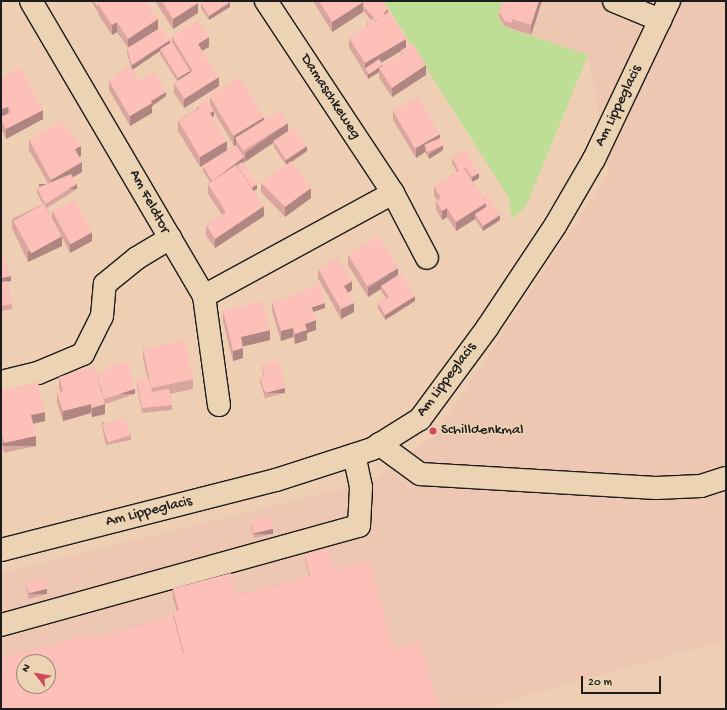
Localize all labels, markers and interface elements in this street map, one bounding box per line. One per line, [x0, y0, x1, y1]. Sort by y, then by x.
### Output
street label: Damaschkeweg [296, 51, 364, 143]
street label: Am Lippeglacis [592, 62, 646, 150]
street label: Am Feldtor [125, 167, 173, 237]
street label: Am Lippeglacis [413, 339, 481, 421]
place label: Schilldenkmal [441, 422, 524, 440]
marker: Schilldenkmal [428, 426, 438, 436]
street label: Am Lippeglacis [104, 493, 194, 531]
north arrow [16, 654, 56, 694]
text: N [20, 662, 34, 675]
scale bar [583, 668, 663, 694]
text: 20 m [588, 676, 612, 690]

